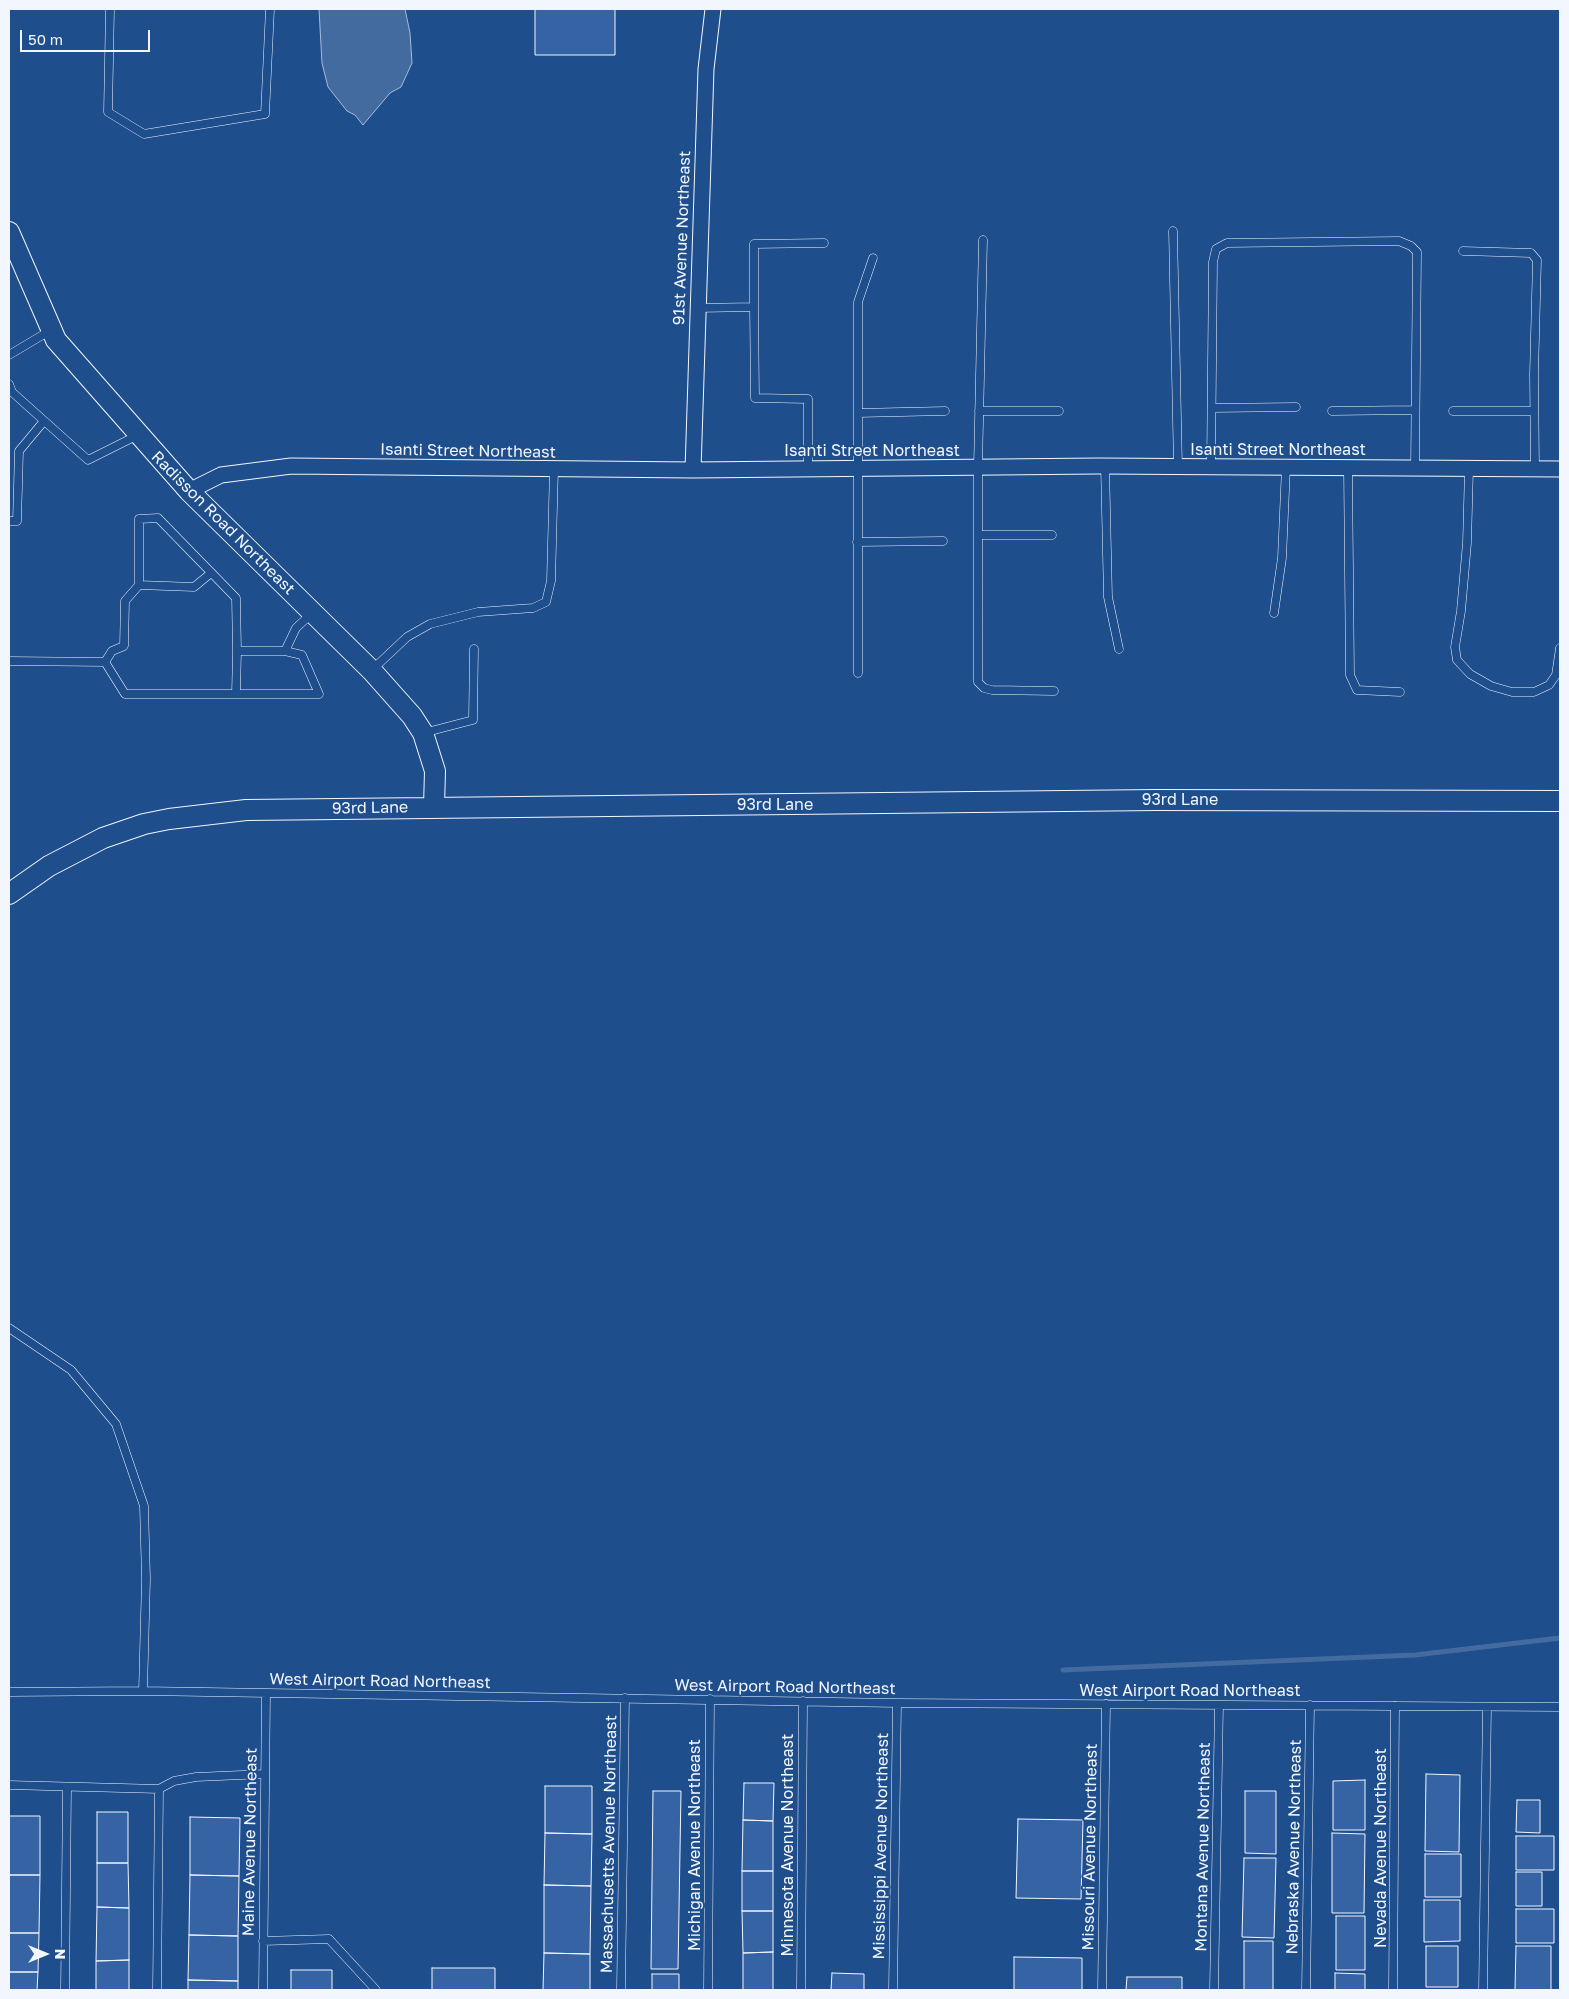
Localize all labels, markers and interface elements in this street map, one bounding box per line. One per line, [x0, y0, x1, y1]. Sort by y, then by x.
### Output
scale bar [22, 20, 152, 52]
text: 50 m [28, 30, 63, 48]
street label: 91st Avenue Northeast [669, 150, 695, 326]
street label: Isanti Street Northeast [380, 440, 556, 462]
street label: Isanti Street Northeast [1190, 440, 1366, 460]
street label: Isanti Street Northeast [784, 441, 960, 461]
street label: Radisson Road Northeast [147, 447, 299, 599]
street label: 93rd Lane [1142, 790, 1218, 810]
street label: 93rd Lane [737, 795, 813, 815]
street label: 93rd Lane [332, 798, 408, 818]
street label: West Airport Road Northeast [269, 1669, 491, 1693]
street label: West Airport Road Northeast [674, 1675, 896, 1699]
street label: West Airport Road Northeast [1079, 1681, 1301, 1701]
street label: Massachusetts Avenue Northeast [597, 1715, 621, 1973]
street label: Mississippi Avenue Northeast [869, 1732, 893, 1960]
street label: Minnesota Avenue Northeast [778, 1734, 798, 1956]
street label: Michigan Avenue Northeast [685, 1739, 705, 1951]
street label: Nebraska Avenue Northeast [1283, 1739, 1305, 1955]
street label: Montana Avenue Northeast [1192, 1742, 1214, 1952]
street label: Missouri Avenue Northeast [1079, 1743, 1101, 1951]
street label: Maine Avenue Northeast [239, 1748, 261, 1936]
street label: Nevada Avenue Northeast [1371, 1748, 1391, 1948]
north arrow [20, 1929, 70, 1979]
text: N [52, 1949, 69, 1959]

